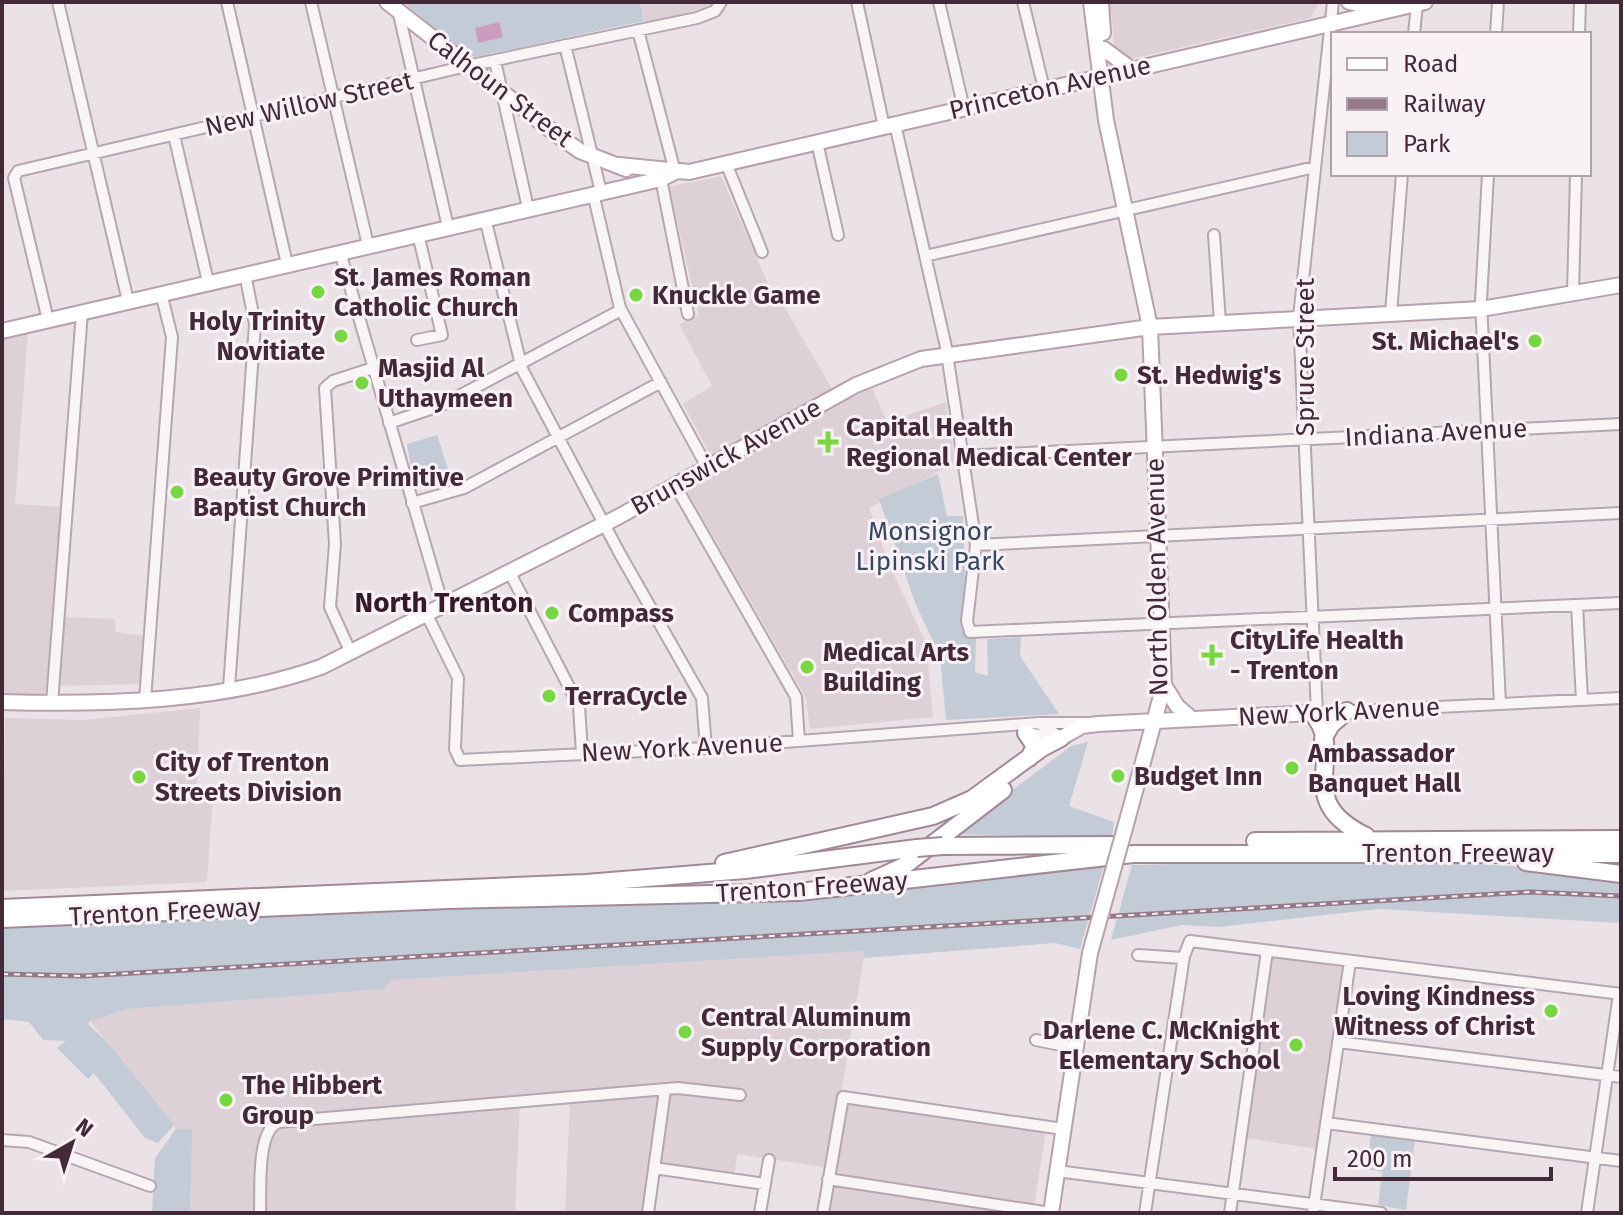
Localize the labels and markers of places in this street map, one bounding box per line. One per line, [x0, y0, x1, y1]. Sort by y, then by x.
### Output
place label: St. James Roman Catholic Church [334, 262, 531, 323]
place label: Knuckle Game [652, 280, 821, 311]
marker: St. James Roman Catholic Church [309, 283, 327, 301]
marker: Knuckle Game [627, 286, 645, 304]
place label: Holy Trinity Novitiate [189, 306, 326, 367]
place label: St. Michael's [1372, 326, 1519, 357]
marker: Holy Trinity Novitiate [332, 327, 350, 345]
marker: St. Michael's [1526, 332, 1544, 350]
place label: Masjid Al Uthaymeen [378, 353, 513, 414]
place label: St. Hedwig's [1137, 360, 1282, 391]
marker: St. Hedwig's [1112, 366, 1130, 384]
marker: Masjid Al Uthaymeen [353, 374, 371, 392]
place label: Capital Health Regional Medical Center [846, 412, 1132, 473]
marker: Capital Health Regional Medical Center [817, 431, 839, 453]
place label: Beauty Grove Primitive Baptist Church [193, 462, 464, 523]
marker: Beauty Grove Primitive Baptist Church [168, 483, 186, 501]
place label: Compass [568, 598, 674, 629]
marker: Compass [543, 604, 561, 622]
place label: CityLife Health - Trenton [1230, 625, 1404, 686]
place label: Medical Arts Building [823, 637, 970, 698]
marker: CityLife Health - Trenton [1201, 644, 1223, 666]
marker: Medical Arts Building [798, 658, 816, 676]
place label: TerraCycle [565, 681, 687, 712]
marker: TerraCycle [540, 687, 558, 705]
place label: Ambassador Banquet Hall [1307, 738, 1461, 799]
place label: City of Trenton Streets Division [155, 747, 342, 808]
marker: Ambassador Banquet Hall [1283, 759, 1301, 777]
place label: Budget Inn [1134, 761, 1262, 792]
marker: Budget Inn [1109, 767, 1127, 785]
marker: City of Trenton Streets Division [130, 768, 148, 786]
place label: Loving Kindness Witness of Christ [1335, 981, 1536, 1042]
place label: Central Aluminum Supply Corporation [701, 1002, 931, 1063]
marker: Loving Kindness Witness of Christ [1542, 1002, 1560, 1020]
place label: Darlene C. McKnight Elementary School [1043, 1015, 1281, 1076]
marker: Central Aluminum Supply Corporation [676, 1023, 694, 1041]
marker: Darlene C. McKnight Elementary School [1287, 1036, 1305, 1054]
place label: The Hibbert Group [242, 1070, 383, 1131]
marker: The Hibbert Group [217, 1091, 235, 1109]

